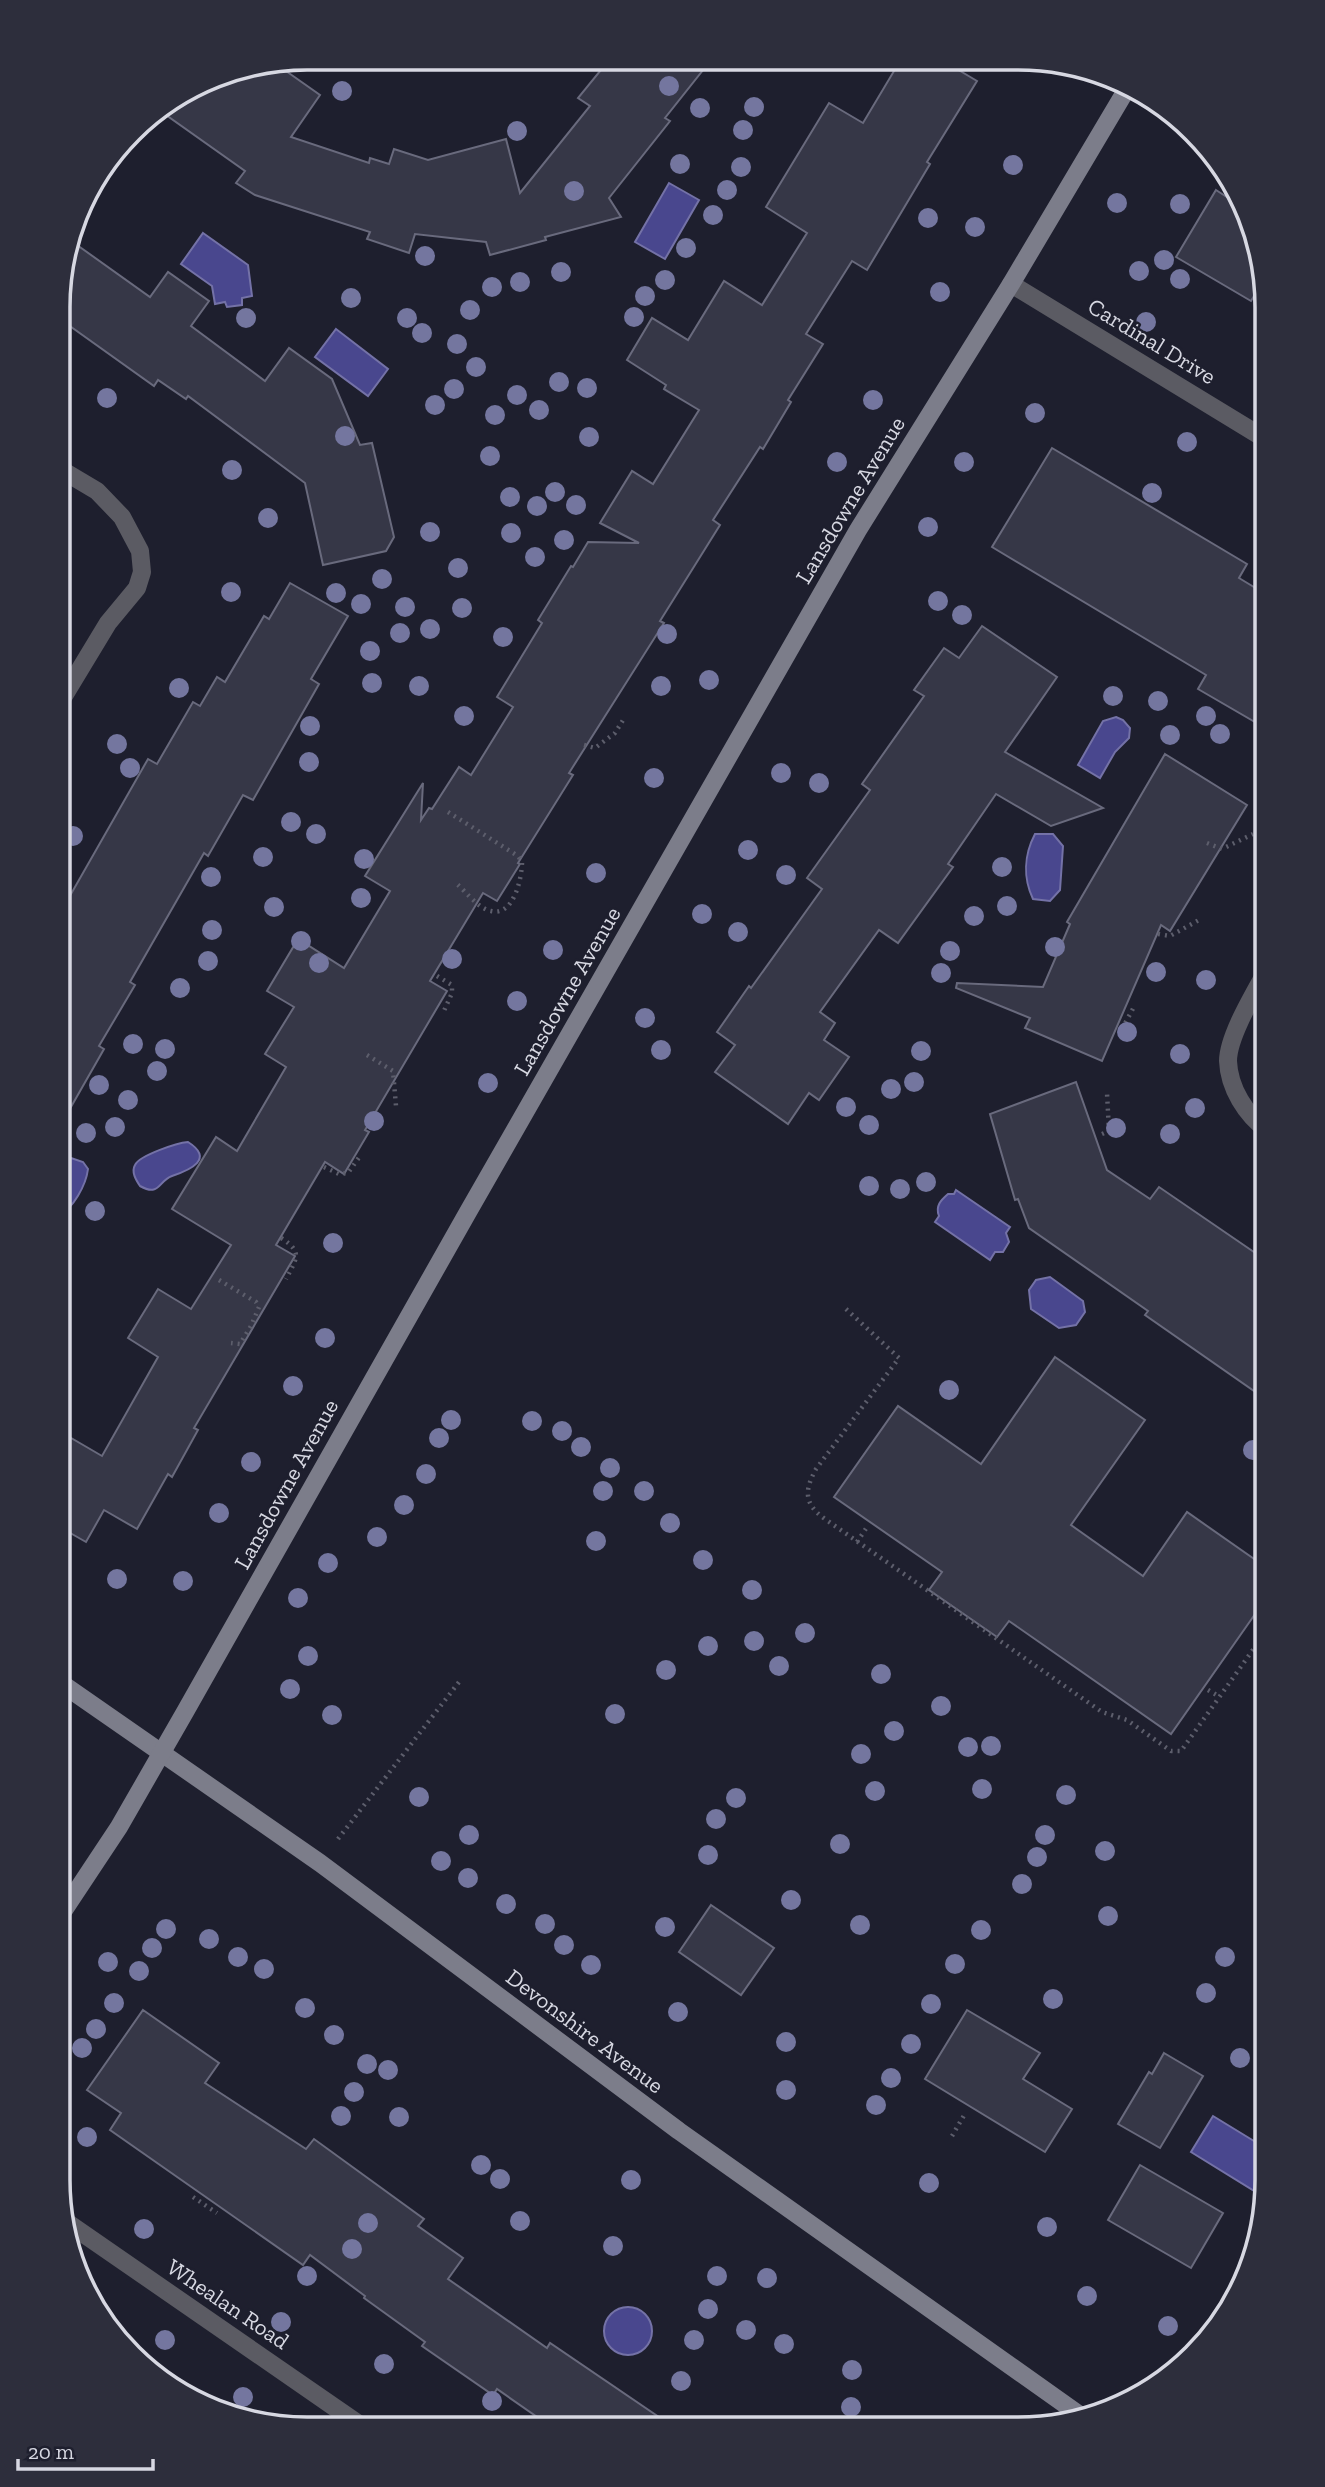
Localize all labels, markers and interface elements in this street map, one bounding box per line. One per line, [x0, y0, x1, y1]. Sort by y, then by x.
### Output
street label: Cardinal Drive [1083, 292, 1221, 390]
street label: Lansdowne Avenue [789, 411, 911, 589]
street label: Lansdowne Avenue [507, 902, 627, 1080]
street label: Lansdowne Avenue [228, 1394, 344, 1574]
street label: Devonshire Avenue [501, 1963, 669, 2099]
street label: Whealan Road [162, 2253, 295, 2355]
scale bar [18, 2428, 152, 2472]
text: 20 m [28, 2439, 74, 2464]

